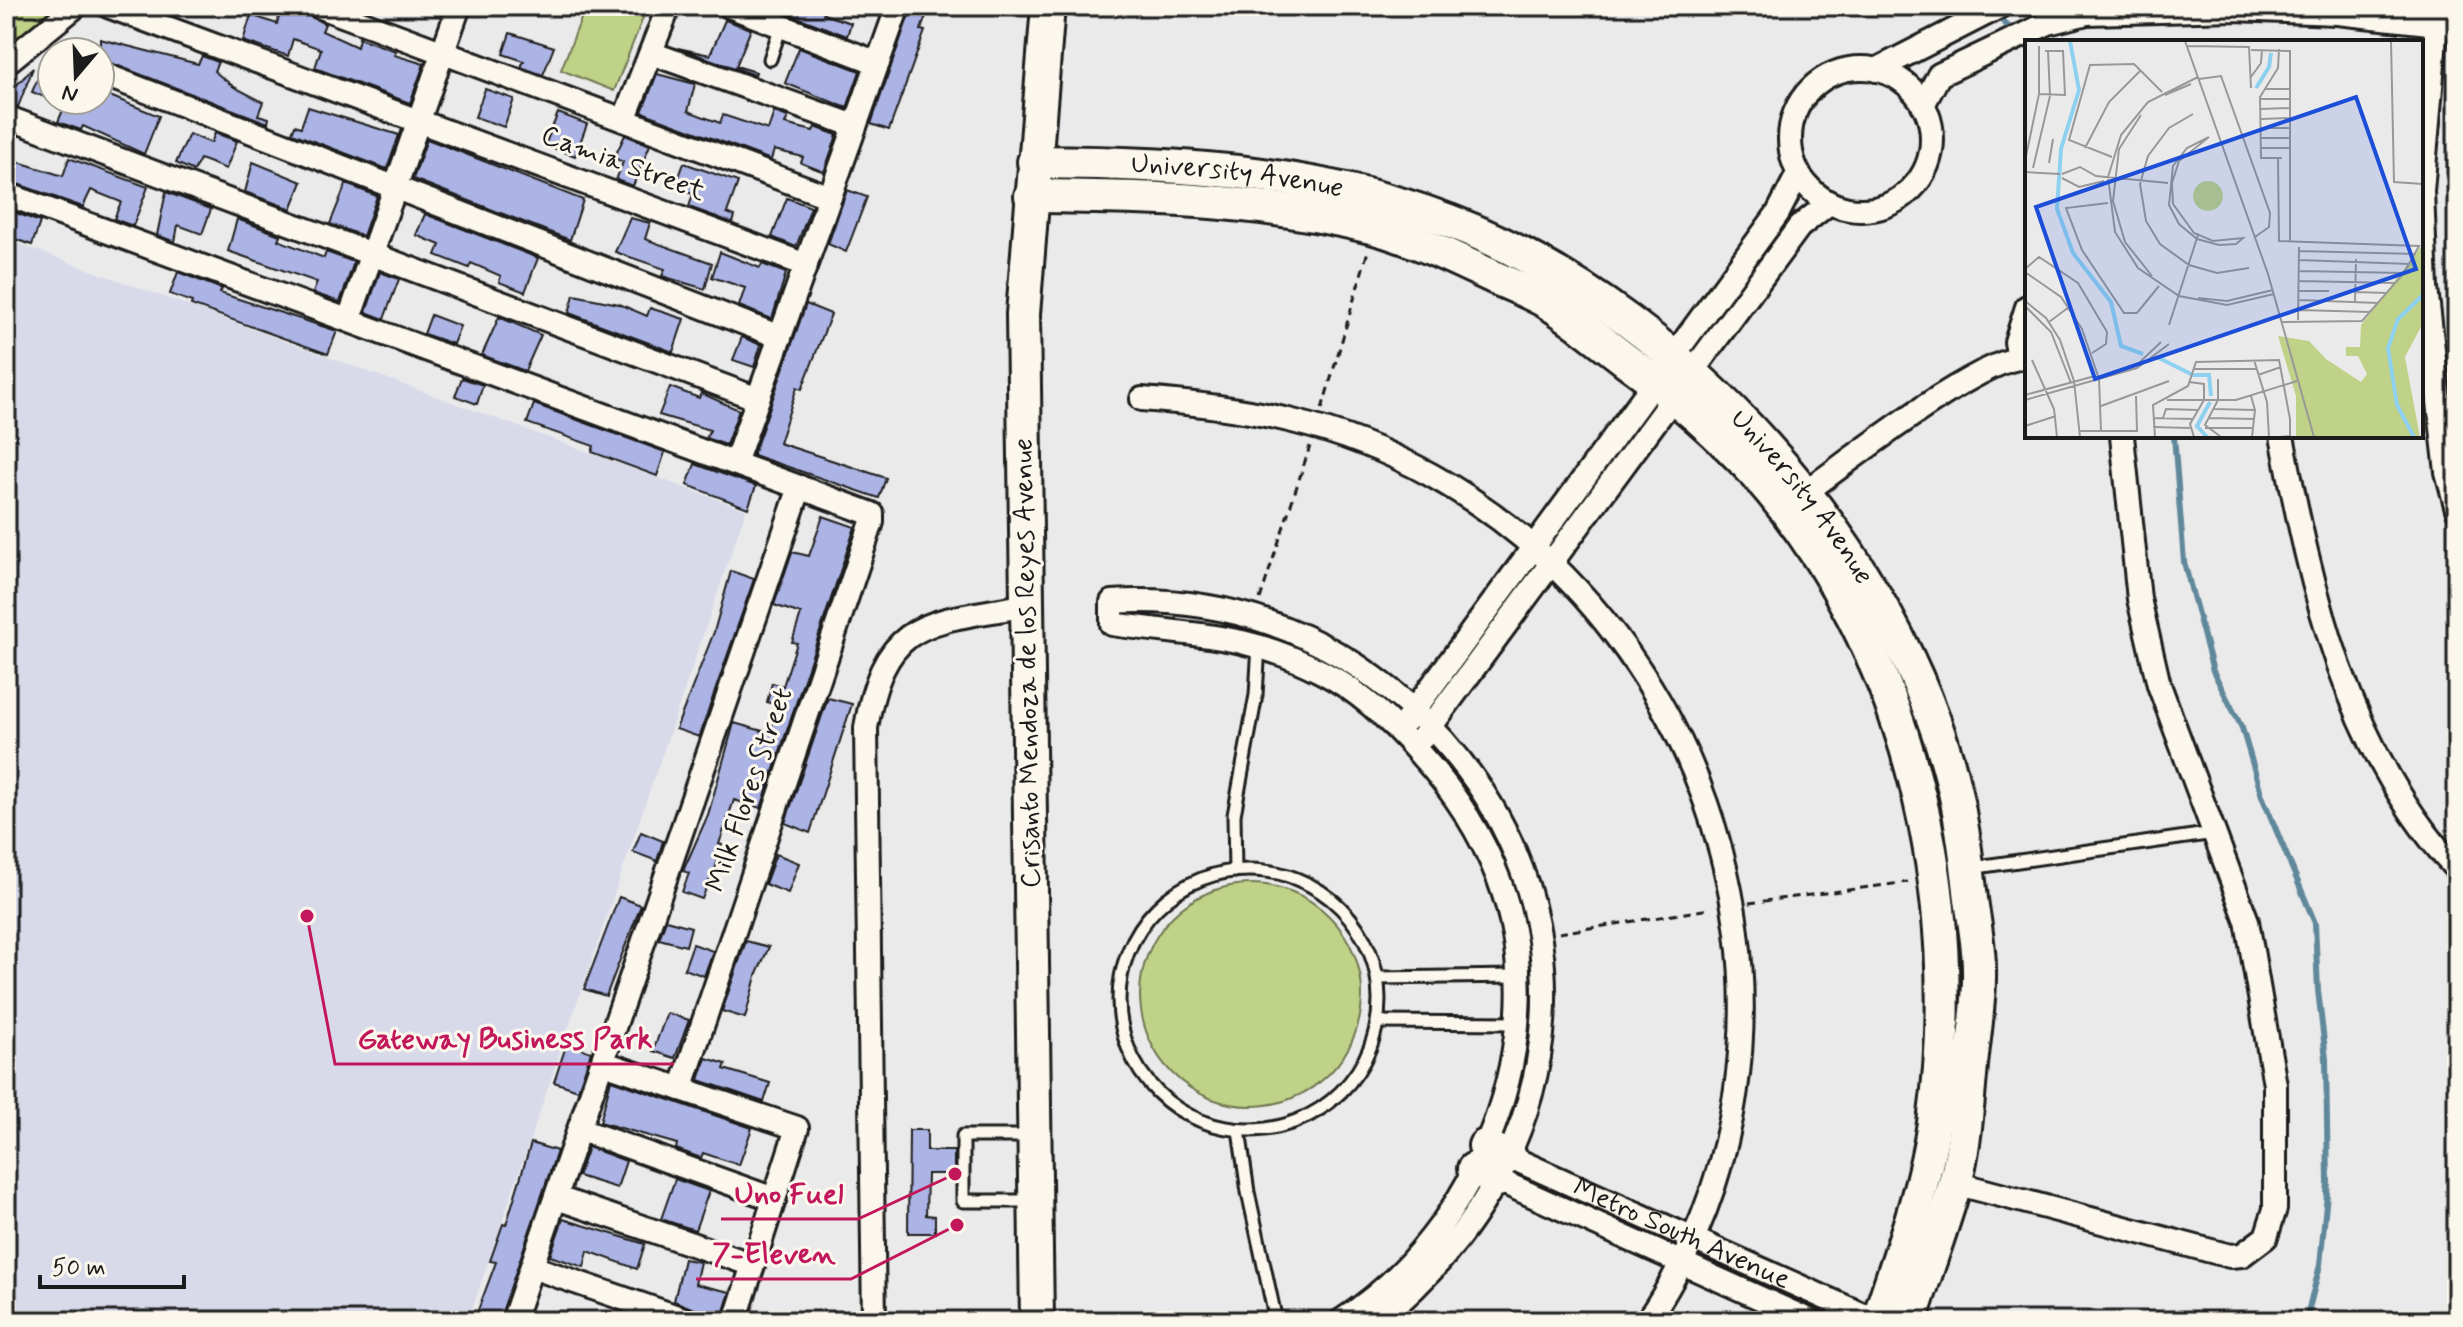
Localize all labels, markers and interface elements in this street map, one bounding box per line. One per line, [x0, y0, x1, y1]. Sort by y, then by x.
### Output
north arrow [36, 36, 116, 116]
inset map [2025, 40, 2423, 438]
text: N [59, 77, 82, 109]
street label: Camia Street [536, 117, 711, 211]
street label: University Avenue [1130, 146, 1347, 207]
street label: University Avenue [1722, 401, 1882, 592]
street label: Crisanto Mendoza de los Reyes Avenue [1006, 438, 1050, 888]
street label: Milk Flores Street [698, 683, 802, 897]
callout: Gateway Business Park [335, 1010, 674, 1064]
text: Gateway Business Park [358, 1020, 653, 1059]
callout: Uno Fuel [721, 1165, 858, 1219]
street label: Metro South Avenue [1567, 1169, 1796, 1298]
text: Uno Fuel [734, 1175, 844, 1214]
callout: 7-Eleven [696, 1225, 851, 1279]
text: 7-Eleven [712, 1235, 836, 1274]
scale bar [40, 1239, 184, 1289]
text: 50 m [52, 1253, 106, 1284]

